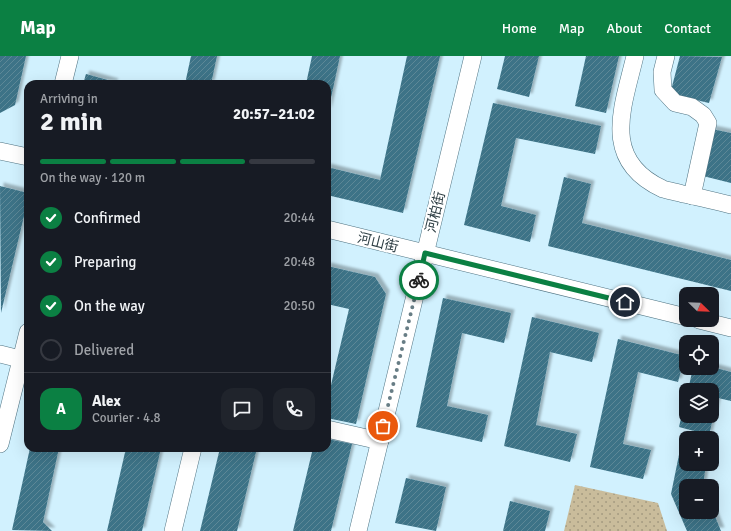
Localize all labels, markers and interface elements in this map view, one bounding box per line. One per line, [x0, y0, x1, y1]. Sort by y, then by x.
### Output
text: Map [20, 16, 56, 40]
text: Home [502, 20, 537, 37]
text: Map [559, 20, 584, 37]
text: About [606, 20, 642, 37]
text: Contact [664, 20, 711, 37]
text: Arriving in [40, 91, 98, 107]
text: 20:57–21:02 [233, 105, 315, 123]
text: 2 min [40, 106, 103, 138]
text: On the way · 120 m [40, 170, 145, 186]
street label: 河柏街 [422, 190, 449, 235]
icon: check [40, 207, 62, 229]
text: Confirmed [74, 209, 141, 227]
text: 20:44 [283, 210, 315, 226]
street label: 河山街 [355, 229, 400, 256]
icon: check [40, 251, 62, 273]
text: Preparing [74, 253, 137, 271]
text: 20:48 [283, 254, 315, 270]
courier [399, 260, 439, 300]
icon: bike [408, 269, 430, 291]
pin [608, 285, 642, 319]
north arrow [679, 287, 719, 327]
map controls [679, 287, 719, 519]
icon: home [614, 291, 636, 313]
icon: check [40, 295, 62, 317]
text: On the way [74, 297, 145, 315]
text: 20:50 [283, 298, 315, 314]
button: locate [679, 335, 719, 375]
text: Delivered [74, 341, 134, 359]
button: layers [679, 383, 719, 423]
button: chat [221, 388, 263, 430]
button: phone [273, 388, 315, 430]
text: Alex [92, 392, 121, 410]
text: A [56, 400, 66, 418]
pin [366, 409, 400, 443]
text: Courier · 4.8 [92, 410, 161, 426]
icon: bag [372, 415, 394, 437]
button: + [679, 431, 719, 471]
button: − [679, 479, 719, 519]

